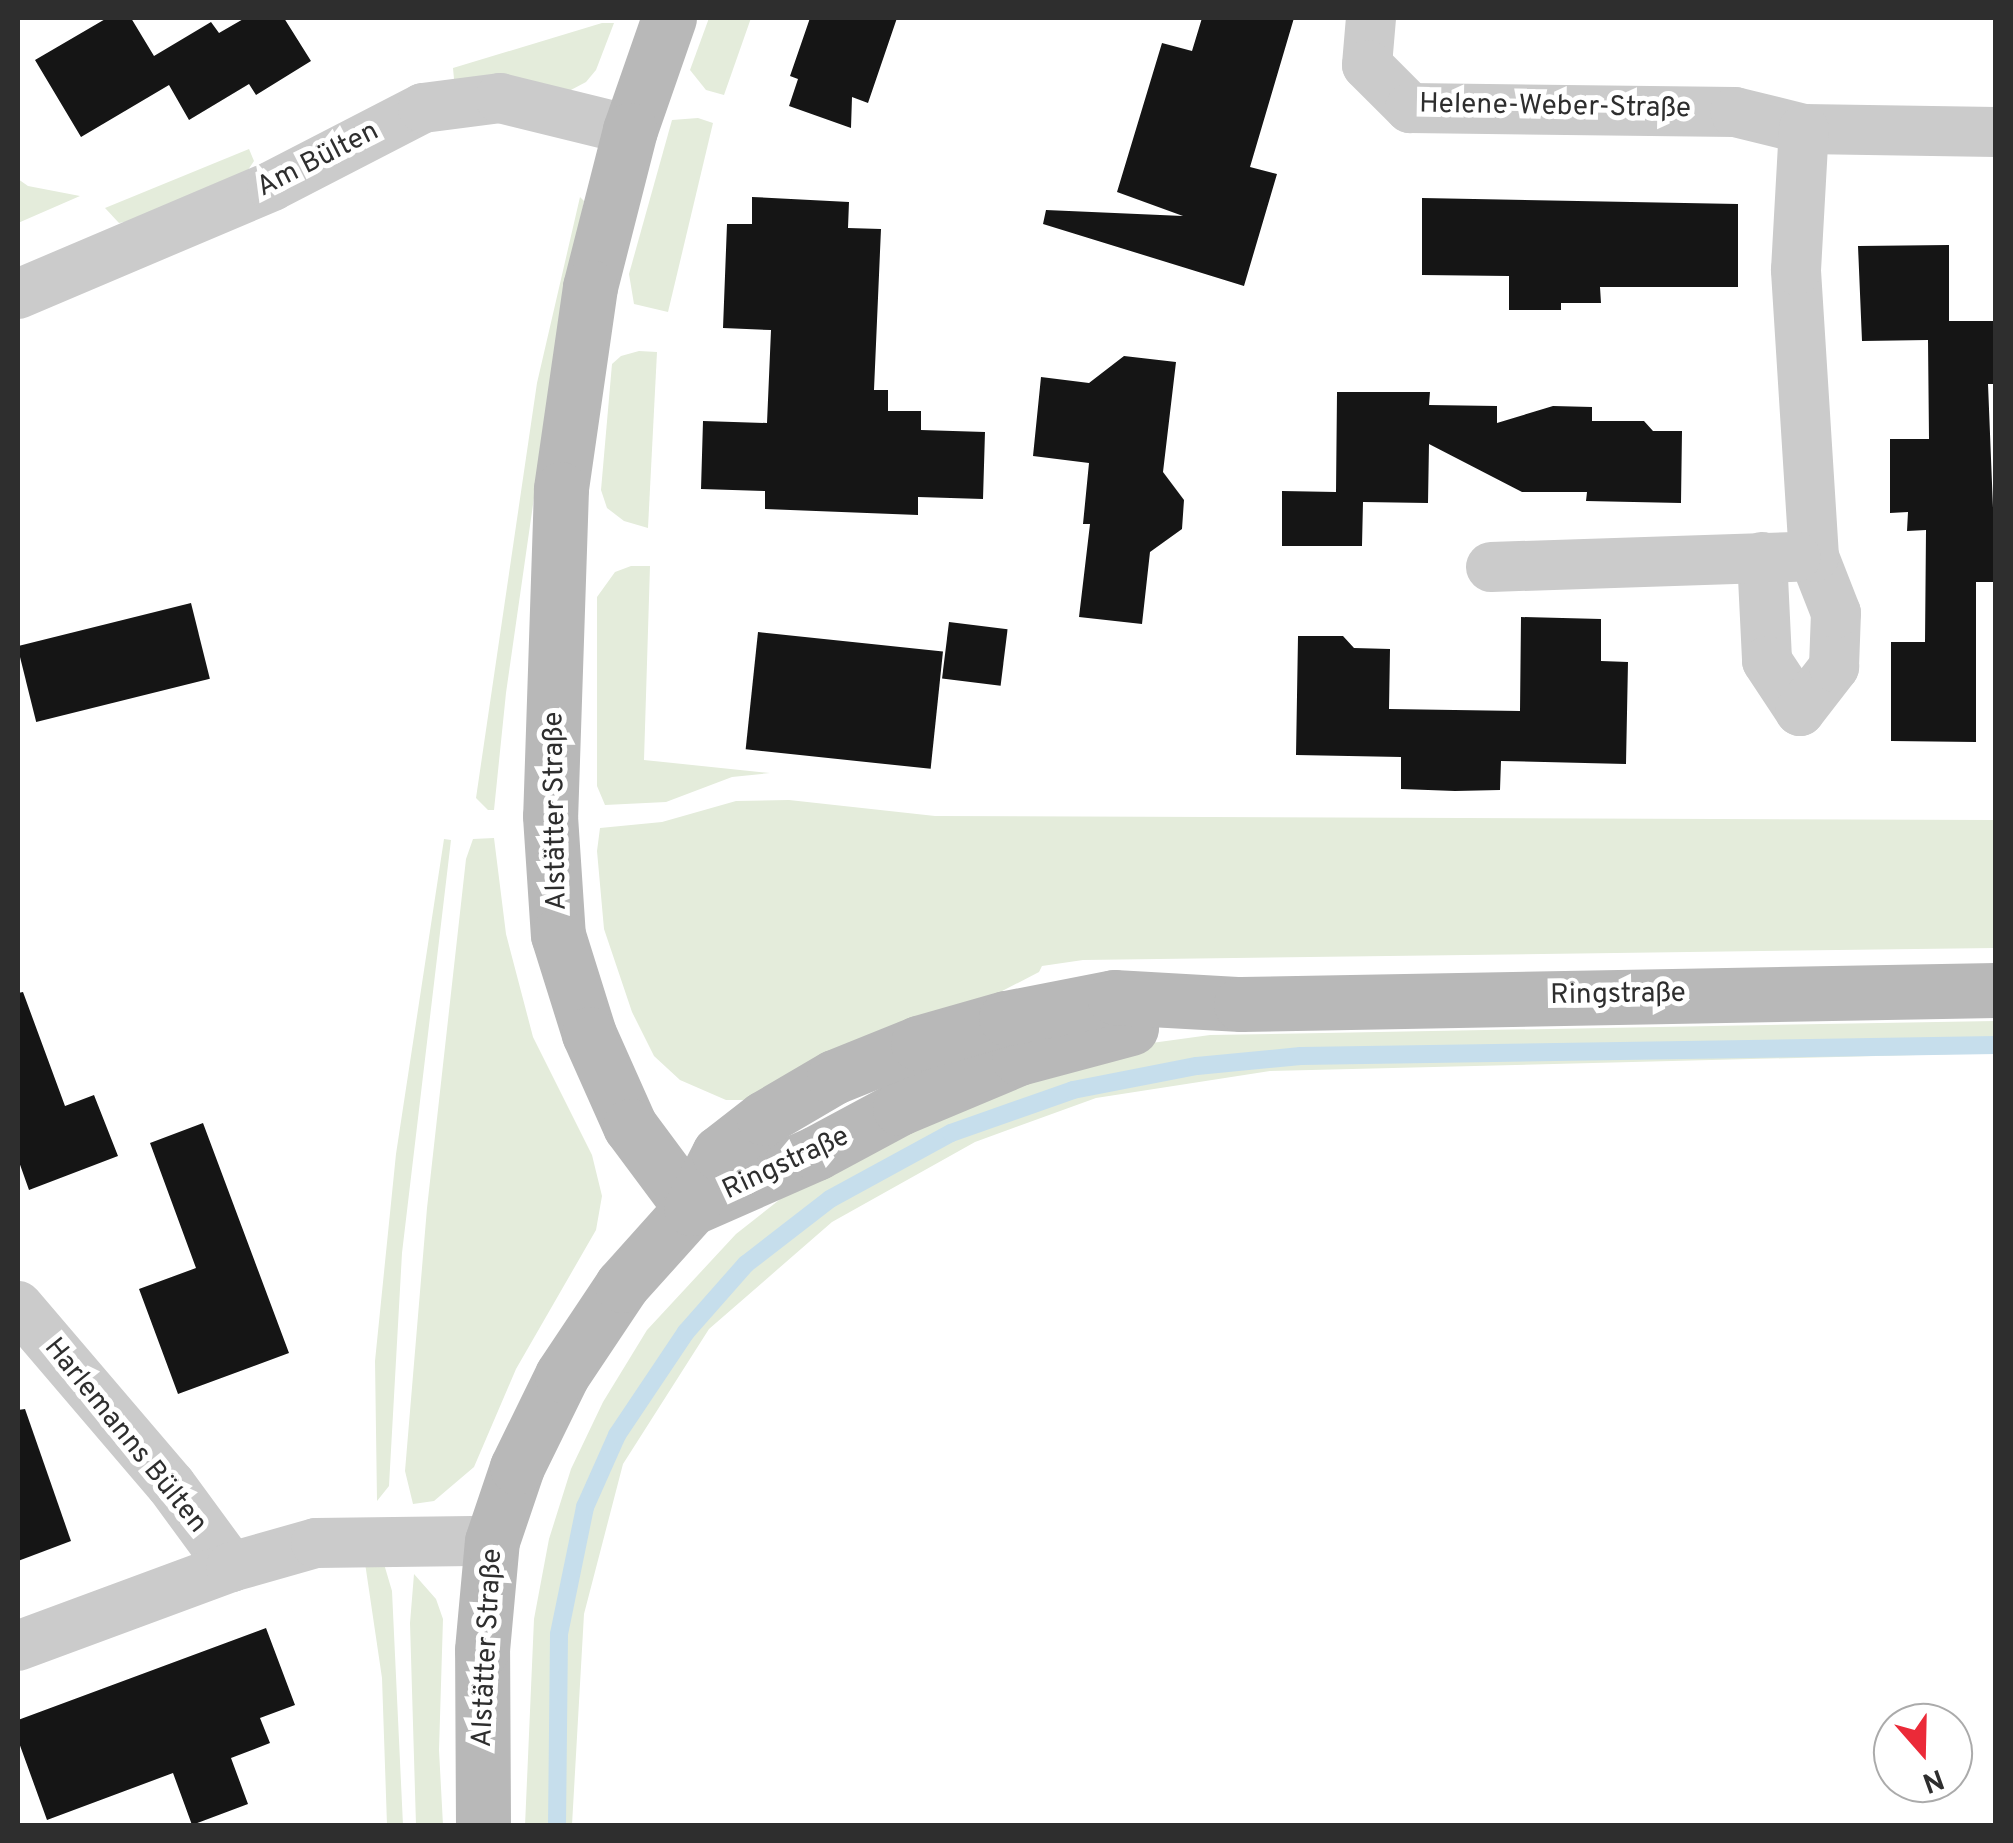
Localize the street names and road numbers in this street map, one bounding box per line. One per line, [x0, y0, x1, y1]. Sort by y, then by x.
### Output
street label: Helene-Weber-Straße [1419, 88, 1691, 126]
street label: Am Bülten [251, 115, 385, 205]
street label: Alstätter Straße [537, 711, 575, 911]
street label: Ringstraße [1550, 977, 1686, 1013]
street label: Ringstraße [717, 1120, 855, 1208]
street label: Harlemanns Bülten [36, 1332, 214, 1540]
street label: Alstätter Straße [466, 1548, 510, 1748]

